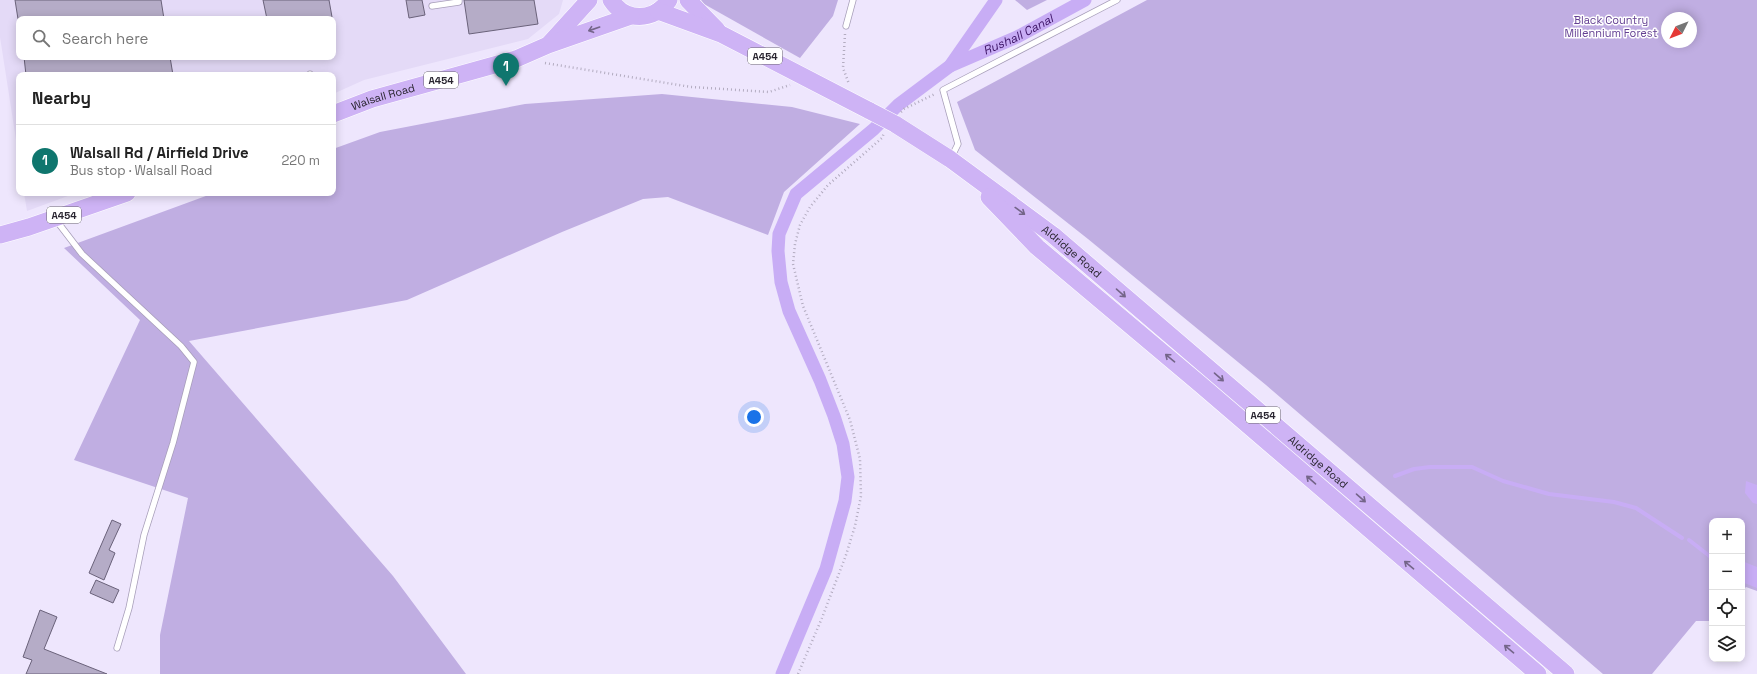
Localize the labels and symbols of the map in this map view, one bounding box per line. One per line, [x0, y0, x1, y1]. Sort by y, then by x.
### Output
water label: Rushall Canal [981, 10, 1058, 59]
north arrow [1661, 12, 1697, 48]
park label: Black Country Millennium Forest [1564, 13, 1658, 40]
one-way arrow [589, 25, 601, 33]
road number: A454 [748, 48, 782, 64]
pin: 1 [493, 53, 519, 86]
road number: A454 [424, 72, 458, 88]
street label: Walsall Road [349, 80, 416, 113]
one-way arrow [1014, 206, 1025, 215]
road number: A454 [47, 207, 81, 223]
street label: Aldridge Road [1039, 222, 1105, 281]
one-way arrow [1115, 288, 1126, 297]
one-way arrow [1165, 354, 1175, 363]
one-way arrow [1214, 373, 1225, 382]
your location [744, 407, 764, 427]
road number: A454 [1246, 407, 1280, 423]
street label: Aldridge Road [1285, 432, 1351, 491]
one-way arrow [1306, 475, 1316, 484]
one-way arrow [1355, 494, 1366, 503]
one-way arrow [1404, 560, 1415, 569]
one-way arrow [1503, 644, 1514, 653]

